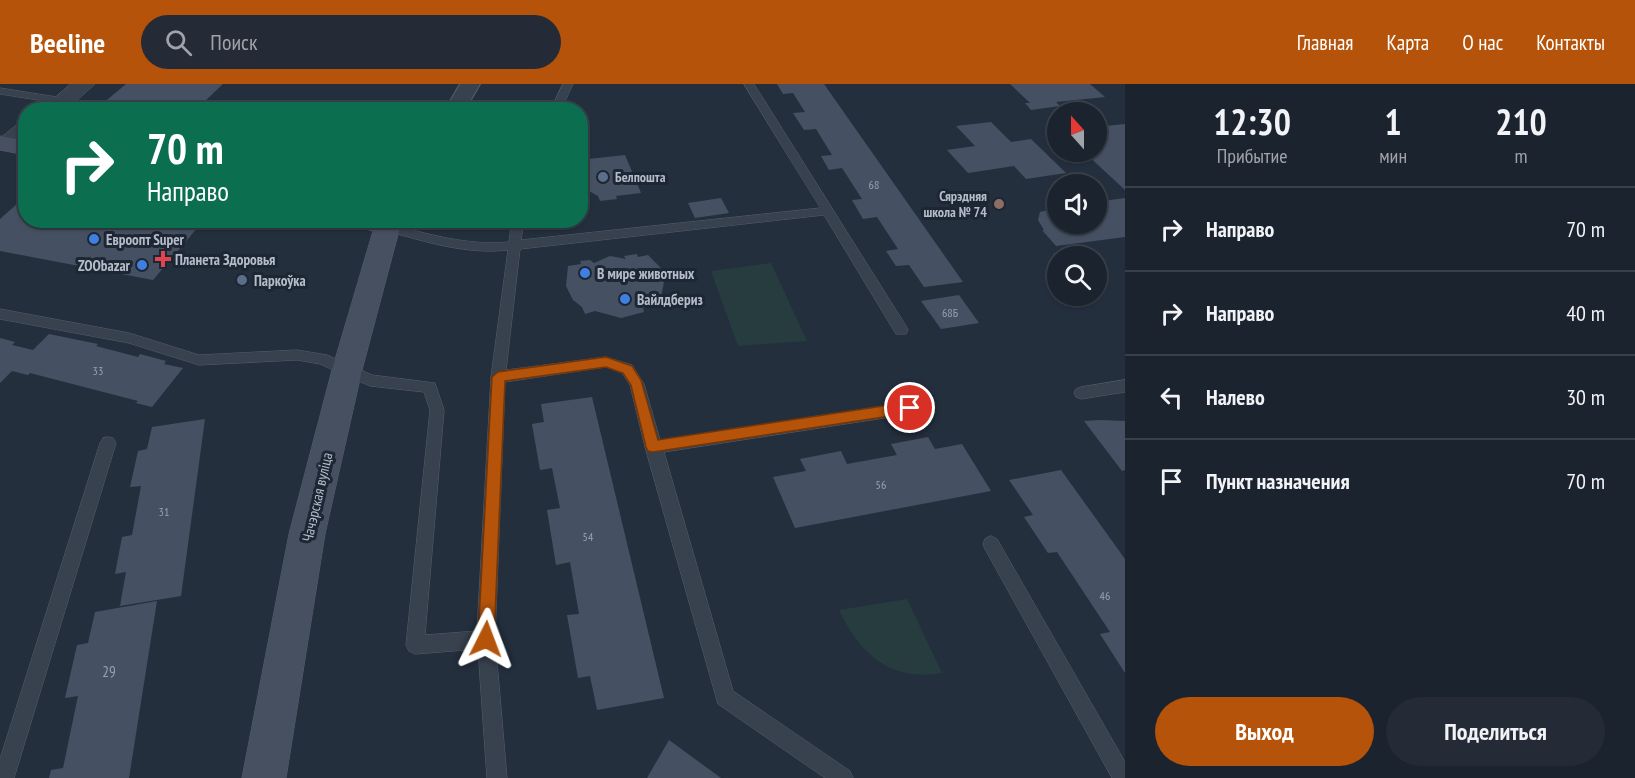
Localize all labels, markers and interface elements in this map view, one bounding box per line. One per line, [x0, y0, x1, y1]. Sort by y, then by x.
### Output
search box [141, 15, 561, 69]
text: Beeline [30, 24, 105, 61]
icon: search [162, 26, 195, 59]
text: Поиск [210, 28, 257, 56]
text: Главная [1297, 29, 1353, 56]
text: Карта [1386, 29, 1429, 56]
text: О нас [1462, 29, 1503, 56]
text: Контакты [1536, 29, 1605, 56]
text: 12:30 [1213, 98, 1291, 145]
text: 1 [1385, 98, 1402, 145]
text: 210 [1495, 98, 1547, 145]
north arrow [1047, 102, 1107, 162]
map controls [1047, 102, 1107, 306]
text: 70 m [147, 121, 224, 176]
icon: right [48, 126, 126, 204]
text: Прибытие [1217, 143, 1288, 169]
text: мин [1379, 143, 1407, 169]
text: m [1515, 143, 1528, 169]
place label: Белпошта [615, 168, 666, 186]
marker: Белпошта [596, 170, 610, 184]
text: Направо [147, 174, 229, 208]
button: sound [1047, 174, 1107, 234]
house number: 68 [869, 177, 879, 192]
place label: Сярэдняя школа № 74 [923, 187, 987, 221]
marker: Сярэдняя школа № 74 [992, 197, 1006, 211]
icon: right [1155, 213, 1188, 246]
text: Направо [1206, 215, 1274, 243]
text: 70 m [1566, 215, 1605, 243]
place label: Евроопт Super [106, 230, 185, 249]
marker: Евроопт Super [87, 232, 101, 246]
button: search [1047, 246, 1107, 306]
place label: Планета Здоровья [175, 250, 275, 269]
marker: Планета Здоровья [156, 252, 170, 266]
place label: ZOObazar [78, 256, 131, 275]
marker: ZOObazar [135, 258, 149, 272]
place label: В мире животных [597, 264, 695, 283]
marker: В мире животных [578, 266, 592, 280]
place label: Паркоўка [254, 271, 306, 290]
marker: Паркоўка [235, 273, 249, 287]
place label: Вайлдбериз [637, 290, 703, 309]
marker: Вайлдбериз [618, 292, 632, 306]
icon: right [1155, 297, 1188, 330]
text: Направо [1206, 299, 1274, 327]
text: 40 m [1566, 299, 1605, 327]
house number: 68Б [942, 305, 958, 320]
house number: 33 [93, 363, 103, 378]
icon: left [1155, 381, 1188, 414]
pin [884, 382, 935, 433]
text: Налево [1206, 383, 1265, 411]
text: 30 m [1566, 383, 1605, 411]
icon: arrive [893, 391, 926, 424]
street label: Чачэрская вуліца [298, 451, 336, 543]
icon: arrive [1155, 465, 1188, 498]
text: Пункт назначения [1206, 467, 1350, 495]
text: 70 m [1566, 467, 1605, 495]
house number: 56 [876, 477, 886, 492]
house number: 31 [159, 504, 169, 519]
house number: 54 [583, 529, 594, 544]
house number: 46 [1100, 588, 1110, 603]
position arrow [454, 607, 518, 671]
house number: 29 [102, 662, 116, 681]
button: Выход [1155, 697, 1374, 766]
button: Поделиться [1386, 697, 1605, 766]

